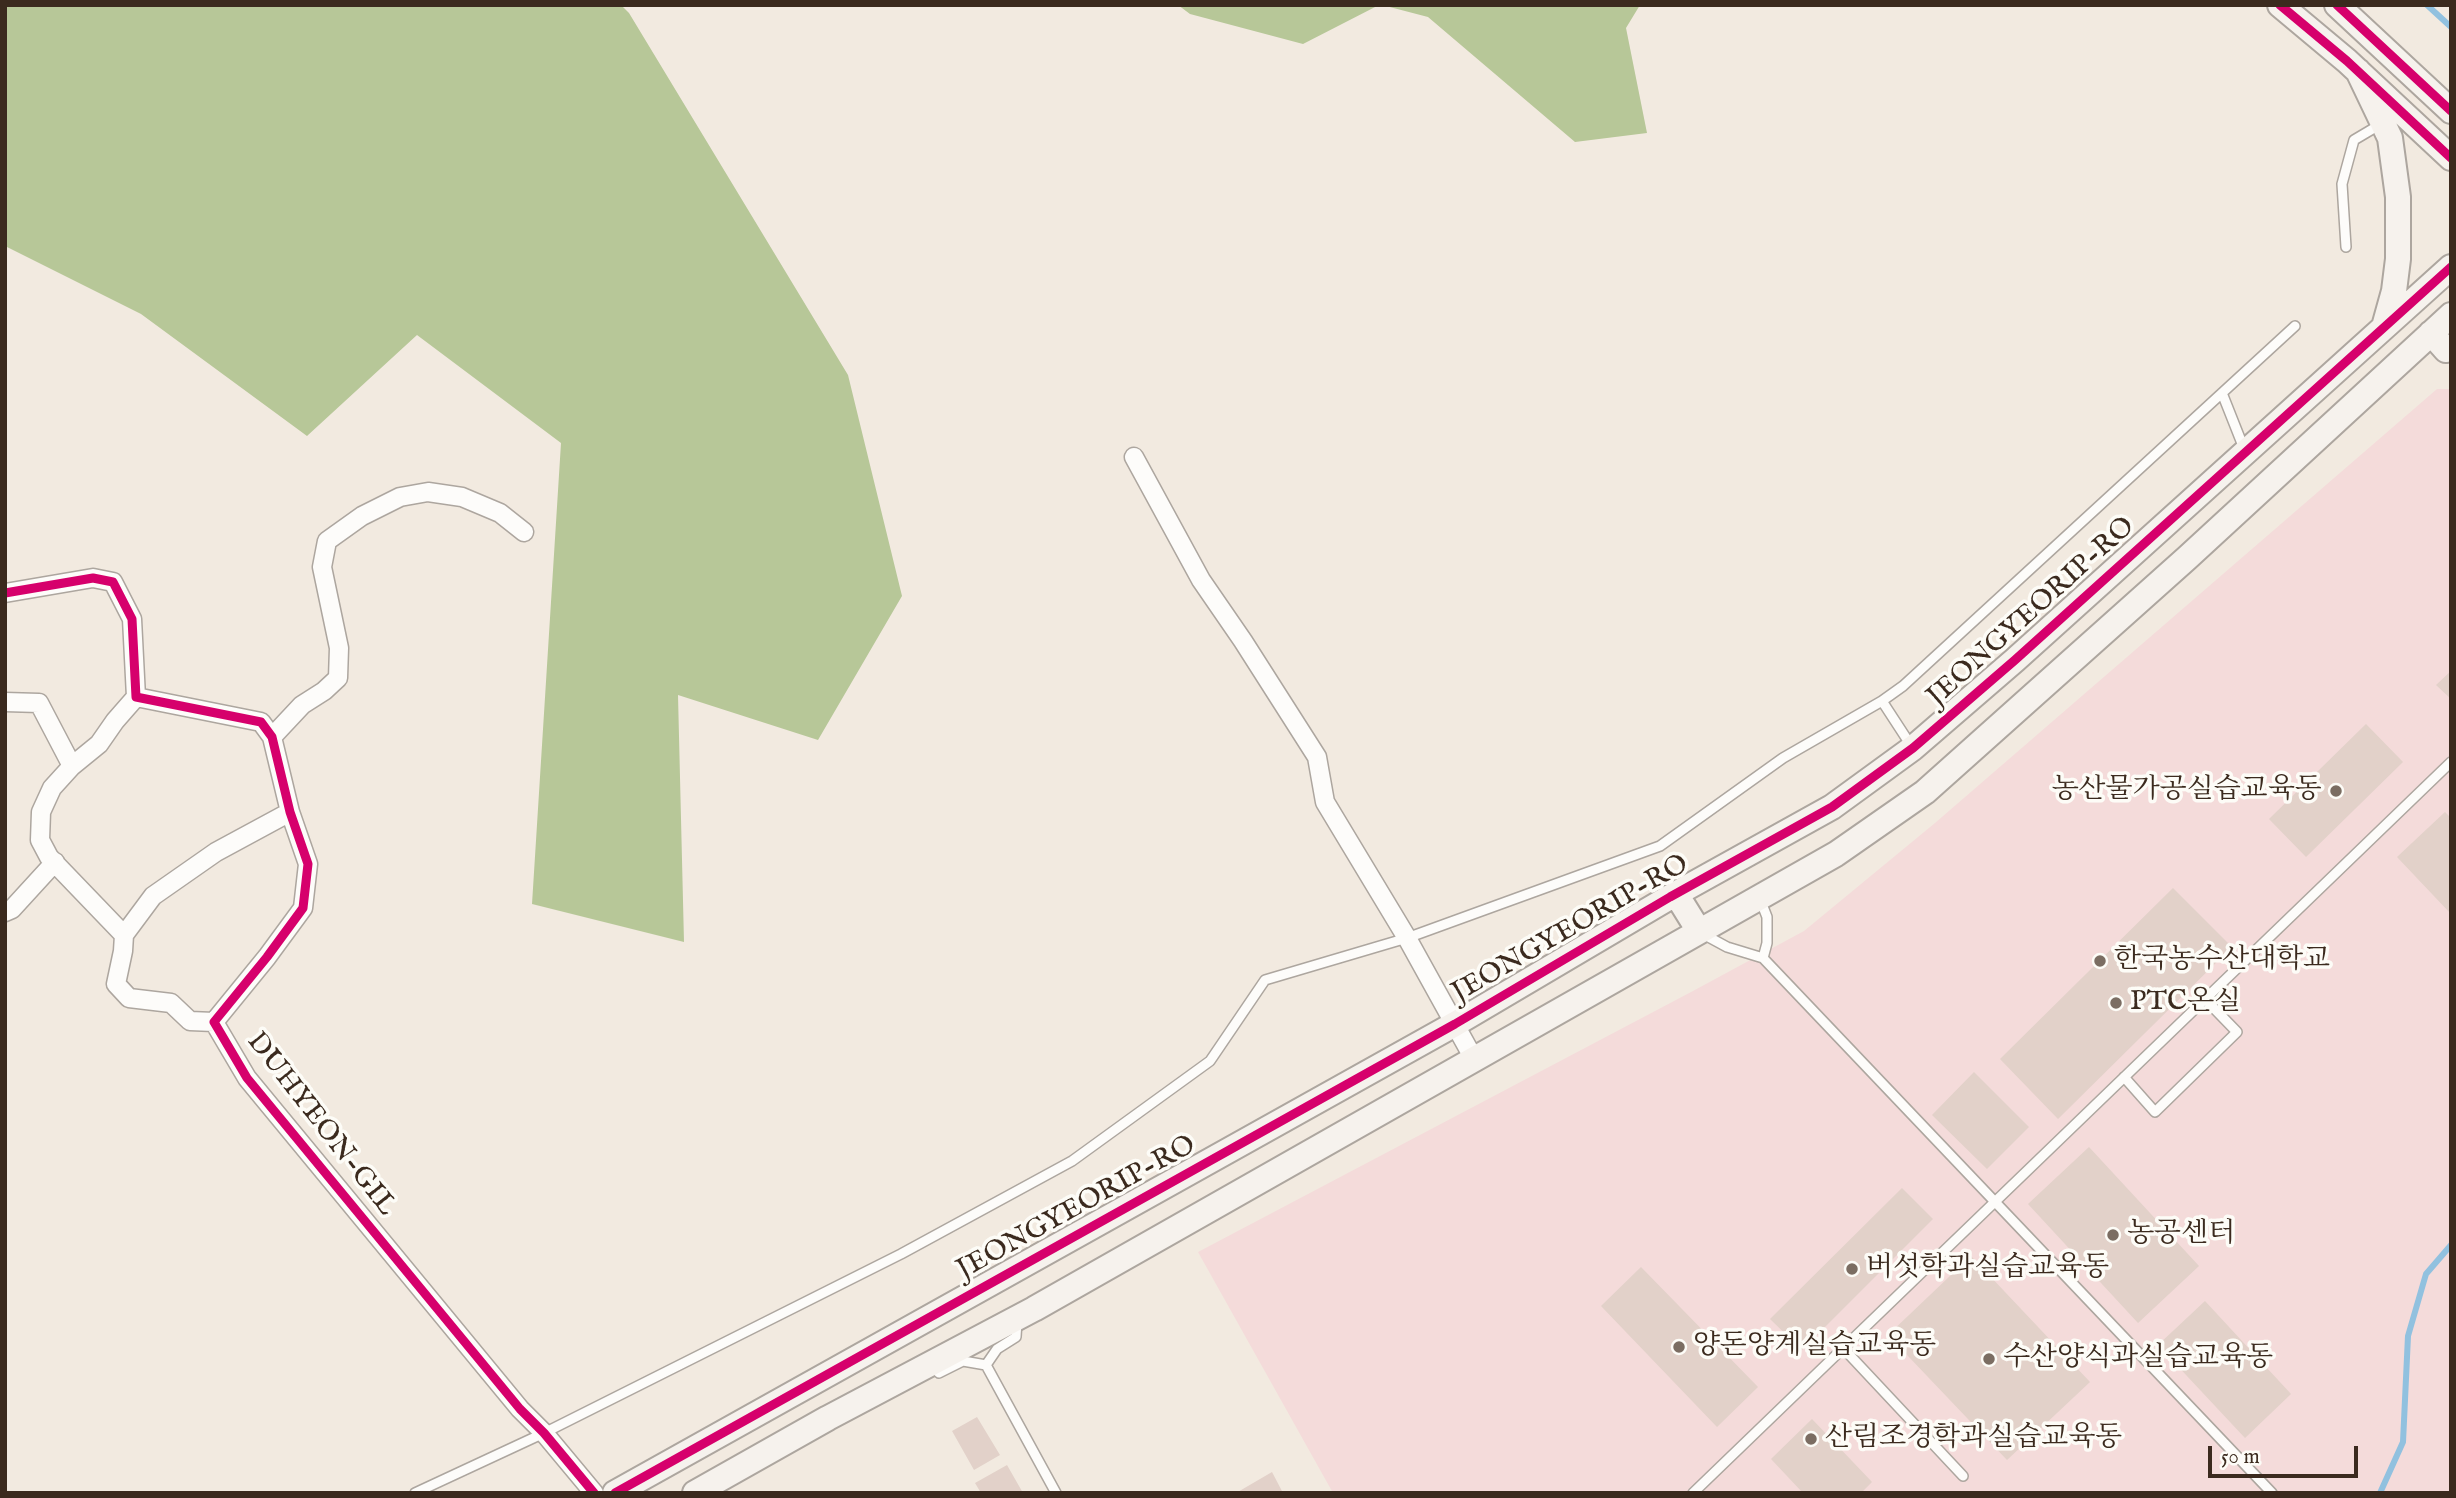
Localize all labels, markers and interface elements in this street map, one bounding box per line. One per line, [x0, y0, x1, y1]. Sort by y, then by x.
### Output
street label: JEONGYEORIP-RO [1921, 511, 2143, 715]
place label: 농산물가공실습교육동 [2052, 774, 2322, 808]
marker: 농산물가공실습교육동 [2328, 783, 2344, 799]
street label: JEONGYEORIP-RO [1447, 849, 1695, 1011]
place label: 한국농수산대학교 [2114, 944, 2330, 978]
marker: 한국농수산대학교 [2092, 953, 2108, 969]
place label: PTC온실 [2130, 986, 2241, 1020]
marker: PTC온실 [2108, 995, 2124, 1011]
street label: DUHYEON-GIL [238, 1027, 402, 1223]
street label: JEONGYEORIP-RO [952, 1129, 1202, 1289]
place label: 농공센터 [2127, 1218, 2235, 1252]
marker: 농공센터 [2105, 1227, 2121, 1243]
place label: 버섯학과실습교육동 [1866, 1252, 2109, 1286]
marker: 버섯학과실습교육동 [1844, 1261, 1860, 1277]
place label: 양돈양계실습교육동 [1693, 1330, 1936, 1364]
marker: 양돈양계실습교육동 [1671, 1339, 1687, 1355]
place label: 수산양식과실습교육동 [2003, 1342, 2273, 1376]
marker: 수산양식과실습교육동 [1981, 1351, 1997, 1367]
place label: 산림조경학과실습교육동 [1825, 1422, 2123, 1456]
marker: 산림조경학과실습교육동 [1803, 1431, 1819, 1447]
scale bar [2211, 1432, 2362, 1476]
text: 50 m [2221, 1444, 2260, 1471]

